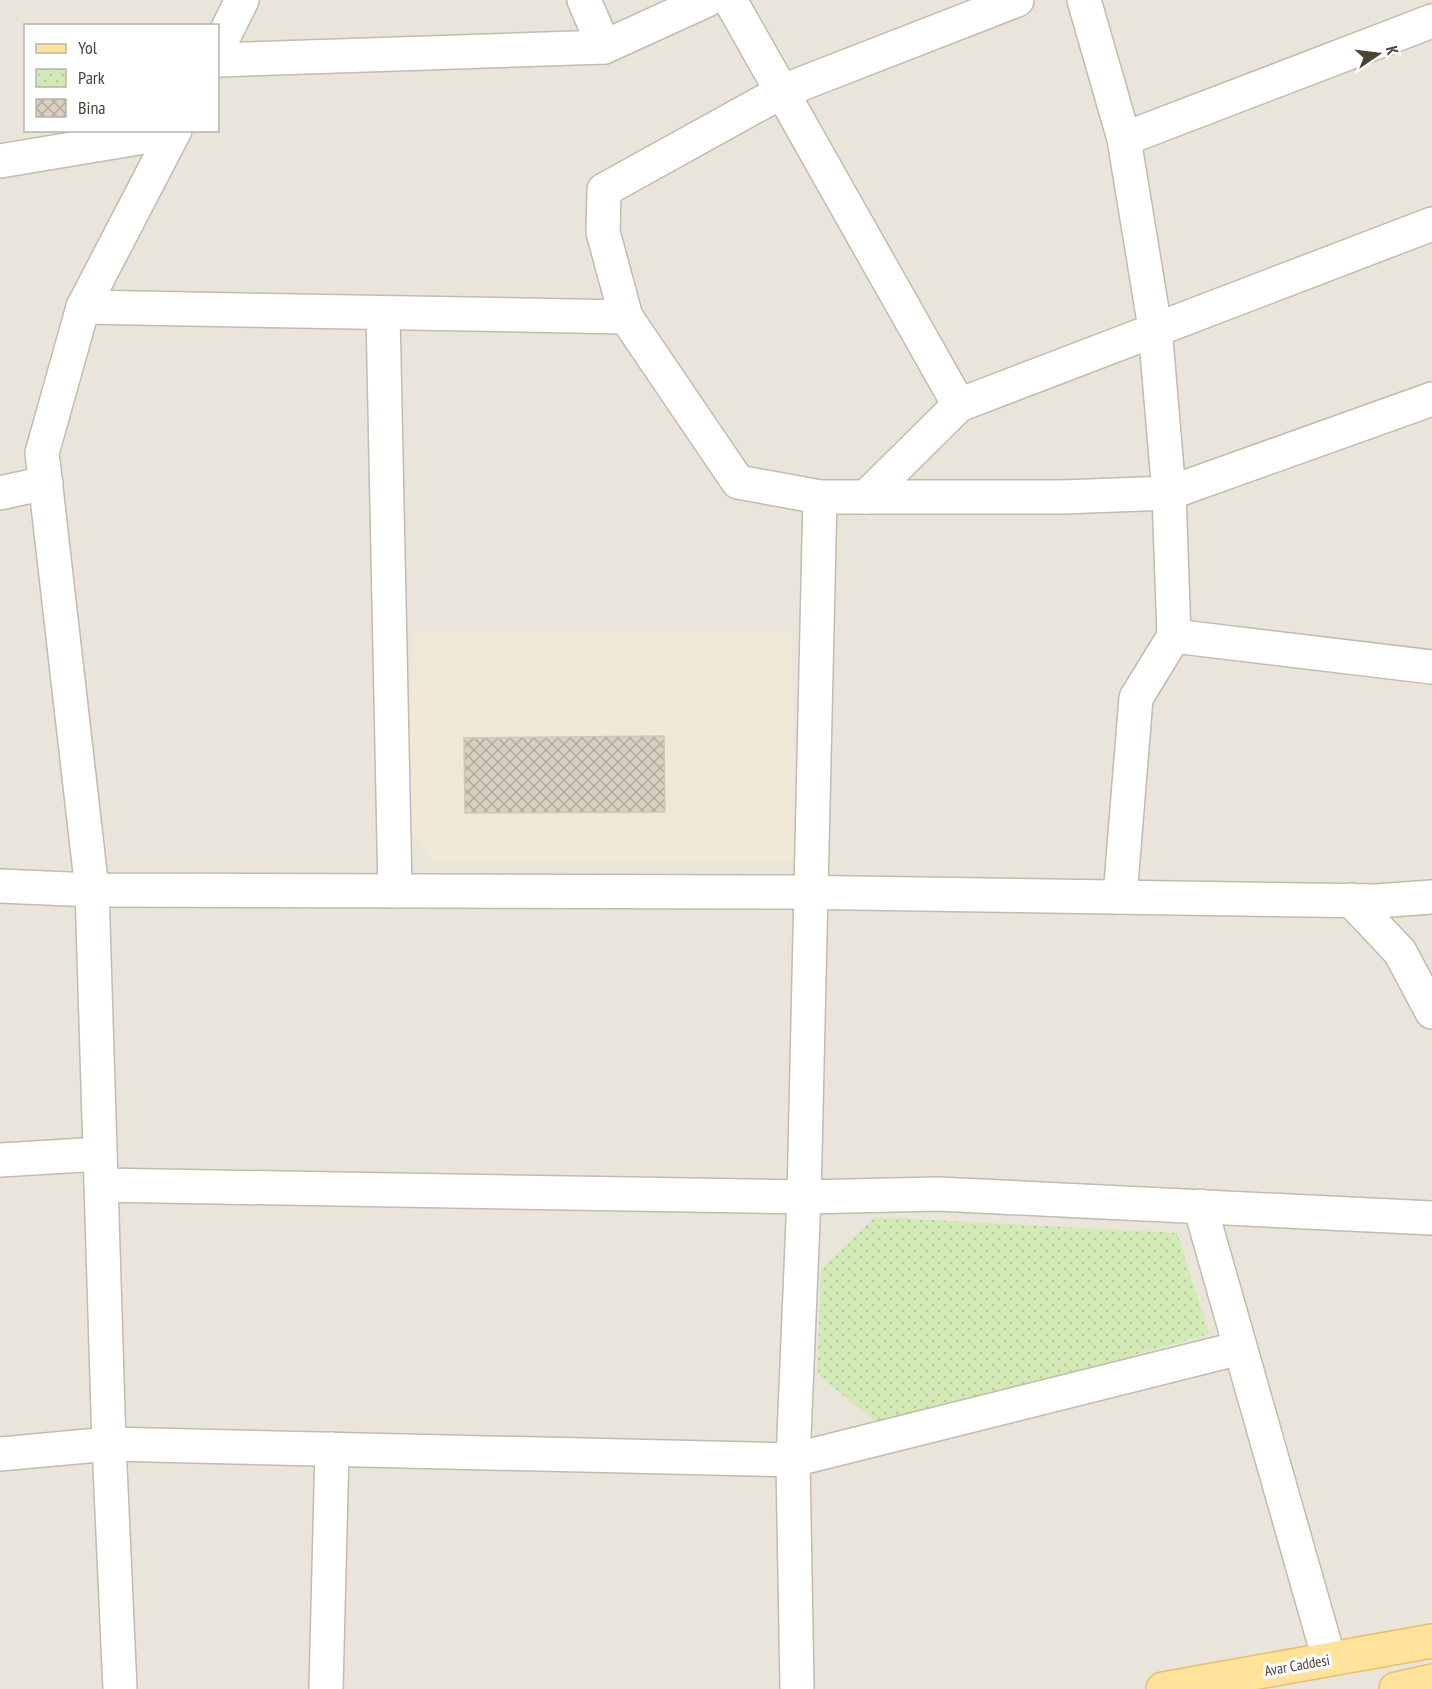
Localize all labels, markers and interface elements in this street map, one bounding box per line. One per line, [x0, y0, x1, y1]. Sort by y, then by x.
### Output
legend [24, 24, 219, 132]
north arrow [1348, 24, 1408, 84]
text: Yol [78, 36, 98, 59]
text: K [1382, 44, 1403, 57]
text: Park [78, 66, 105, 89]
text: Bina [78, 96, 106, 119]
street label: Avar Caddesi [1263, 1650, 1331, 1680]

